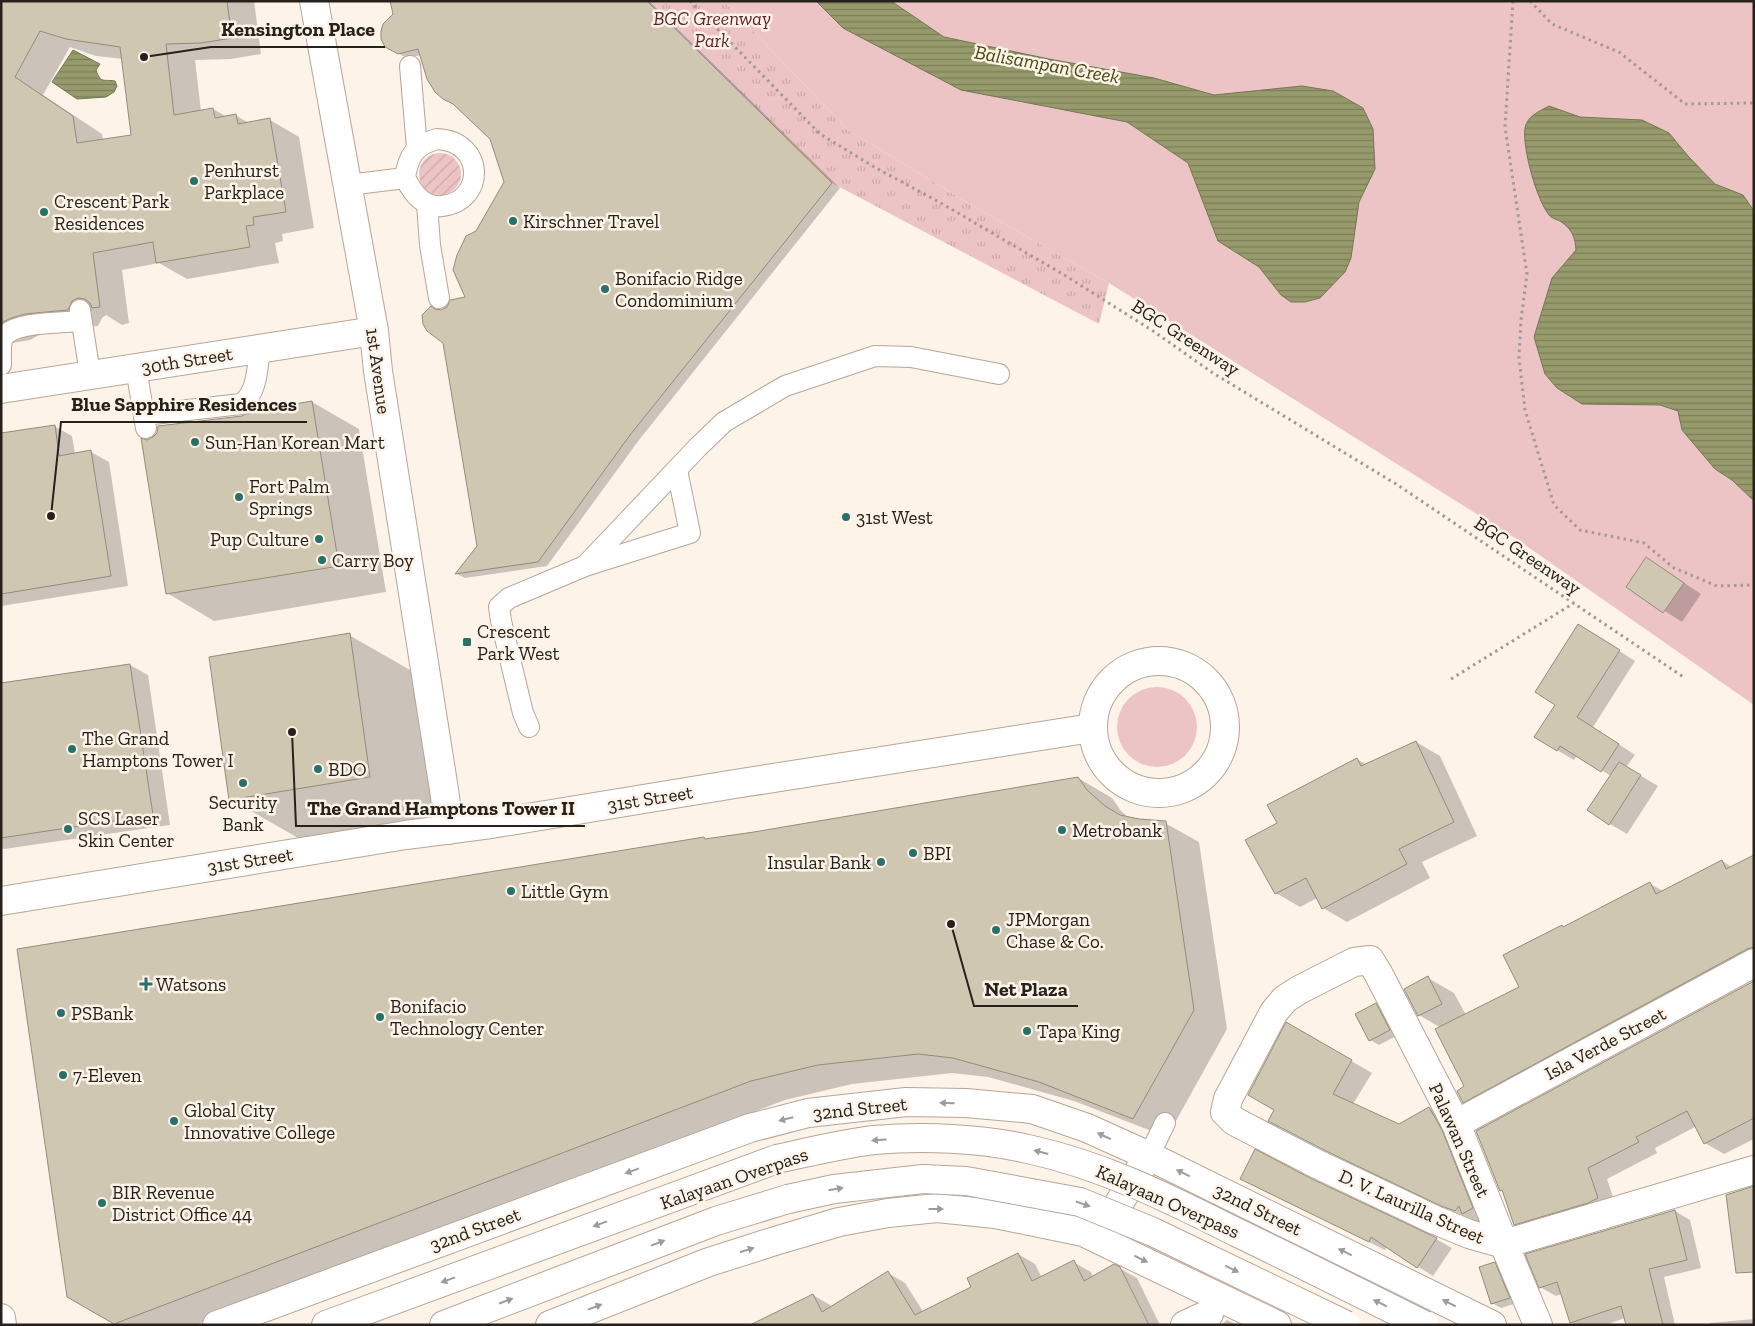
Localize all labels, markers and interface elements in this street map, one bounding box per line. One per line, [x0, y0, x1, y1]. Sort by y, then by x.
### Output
park label: BGC Greenway Park [653, 7, 771, 52]
callout: Kensington Place [211, 12, 385, 47]
text: Kensington Place [221, 17, 375, 41]
water label: Balisampan Creek [973, 39, 1121, 89]
place label: Penhurst Parkplace [204, 159, 284, 204]
marker: Penhurst Parkplace [188, 175, 200, 187]
place label: Crescent Park Residences [54, 190, 169, 235]
marker: Crescent Park Residences [38, 206, 50, 218]
place label: Kirschner Travel [523, 210, 659, 233]
marker: Kirschner Travel [507, 215, 519, 227]
place label: Bonifacio Ridge Condominium [615, 267, 743, 312]
marker: Bonifacio Ridge Condominium [599, 283, 611, 295]
street label: BGC Greenway [1128, 294, 1244, 381]
street label: 1st Avenue [361, 327, 396, 416]
street label: 30th Street [140, 342, 234, 379]
callout: Blue Sapphire Residences [61, 387, 307, 422]
text: Blue Sapphire Residences [71, 392, 297, 416]
place label: Sun-Han Korean Mart [205, 431, 385, 454]
marker: Sun-Han Korean Mart [189, 436, 201, 448]
place label: Fort Palm Springs [249, 475, 330, 520]
marker: Fort Palm Springs [233, 491, 245, 503]
place label: 31st West [856, 506, 933, 529]
marker: 31st West [840, 511, 852, 523]
street label: BGC Greenway [1470, 511, 1586, 600]
place label: Pup Culture [210, 528, 309, 551]
marker: Pup Culture [313, 533, 325, 545]
place label: Carry Boy [332, 549, 414, 572]
marker: Carry Boy [316, 554, 328, 566]
place label: Crescent Park West [477, 620, 560, 665]
marker: Crescent Park West [461, 636, 473, 648]
place label: The Grand Hamptons Tower I [82, 727, 234, 772]
marker: The Grand Hamptons Tower I [66, 743, 78, 755]
place label: BDO [328, 758, 367, 781]
marker: BDO [312, 763, 324, 775]
marker: Security Bank [237, 777, 249, 789]
street label: 31st Street [606, 780, 695, 817]
place label: Security Bank [209, 791, 278, 836]
callout: The Grand Hamptons Tower II [296, 791, 585, 826]
text: The Grand Hamptons Tower II [307, 796, 575, 820]
place label: SCS Laser Skin Center [78, 807, 175, 852]
place label: Metrobank [1072, 819, 1162, 842]
marker: SCS Laser Skin Center [62, 823, 74, 835]
marker: Metrobank [1056, 824, 1068, 836]
street label: 31st Street [206, 842, 295, 879]
place label: BPI [923, 842, 951, 865]
marker: BPI [907, 847, 919, 859]
place label: Insular Bank [767, 851, 871, 874]
marker: Insular Bank [875, 856, 887, 868]
place label: Little Gym [521, 880, 609, 903]
marker: Little Gym [505, 885, 517, 897]
place label: JPMorgan Chase & Co. [1006, 908, 1104, 953]
marker: JPMorgan Chase & Co. [990, 924, 1002, 936]
callout: Net Plaza [974, 971, 1078, 1006]
place label: Watsons [156, 973, 226, 996]
text: Net Plaza [984, 977, 1068, 1001]
marker: Watsons [140, 978, 152, 990]
place label: Bonifacio Technology Center [390, 995, 544, 1040]
place label: PSBank [71, 1002, 134, 1025]
street label: Isla Verde Street [1541, 1002, 1670, 1085]
marker: PSBank [55, 1007, 67, 1019]
marker: Bonifacio Technology Center [374, 1011, 386, 1023]
place label: Tapa King [1037, 1020, 1121, 1043]
marker: Tapa King [1021, 1025, 1033, 1037]
place label: 7-Eleven [73, 1064, 142, 1087]
marker: 7-Eleven [57, 1069, 69, 1081]
street label: Palawan Street [1424, 1079, 1495, 1201]
street label: 32nd Street [812, 1092, 908, 1125]
place label: Global City Innovative College [184, 1099, 335, 1144]
one-way arrow [939, 1099, 955, 1107]
marker: Global City Innovative College [168, 1115, 180, 1127]
one-way arrow [778, 1115, 793, 1123]
one-way arrow [1097, 1132, 1111, 1140]
one-way arrow [871, 1137, 887, 1145]
street label: Kalayaan Overpass [657, 1142, 811, 1215]
one-way arrow [1033, 1148, 1048, 1156]
street label: Kalayaan Overpass [1092, 1159, 1243, 1243]
street label: D. V. Laurilla Street [1335, 1164, 1488, 1249]
one-way arrow [624, 1167, 639, 1175]
one-way arrow [1176, 1169, 1191, 1177]
street label: 32nd Street [1210, 1178, 1305, 1241]
place label: BIR Revenue District Office 44 [112, 1181, 252, 1226]
one-way arrow [828, 1184, 844, 1192]
marker: BIR Revenue District Office 44 [96, 1197, 108, 1209]
one-way arrow [1076, 1200, 1091, 1208]
street label: 32nd Street [427, 1202, 524, 1256]
one-way arrow [929, 1205, 945, 1213]
one-way arrow [592, 1220, 607, 1228]
one-way arrow [651, 1239, 666, 1247]
one-way arrow [740, 1245, 755, 1253]
one-way arrow [1338, 1247, 1352, 1255]
one-way arrow [1134, 1255, 1148, 1263]
one-way arrow [1224, 1265, 1239, 1274]
one-way arrow [440, 1277, 455, 1284]
one-way arrow [499, 1297, 514, 1305]
one-way arrow [1373, 1299, 1388, 1307]
one-way arrow [1441, 1299, 1456, 1307]
one-way arrow [588, 1303, 603, 1311]

